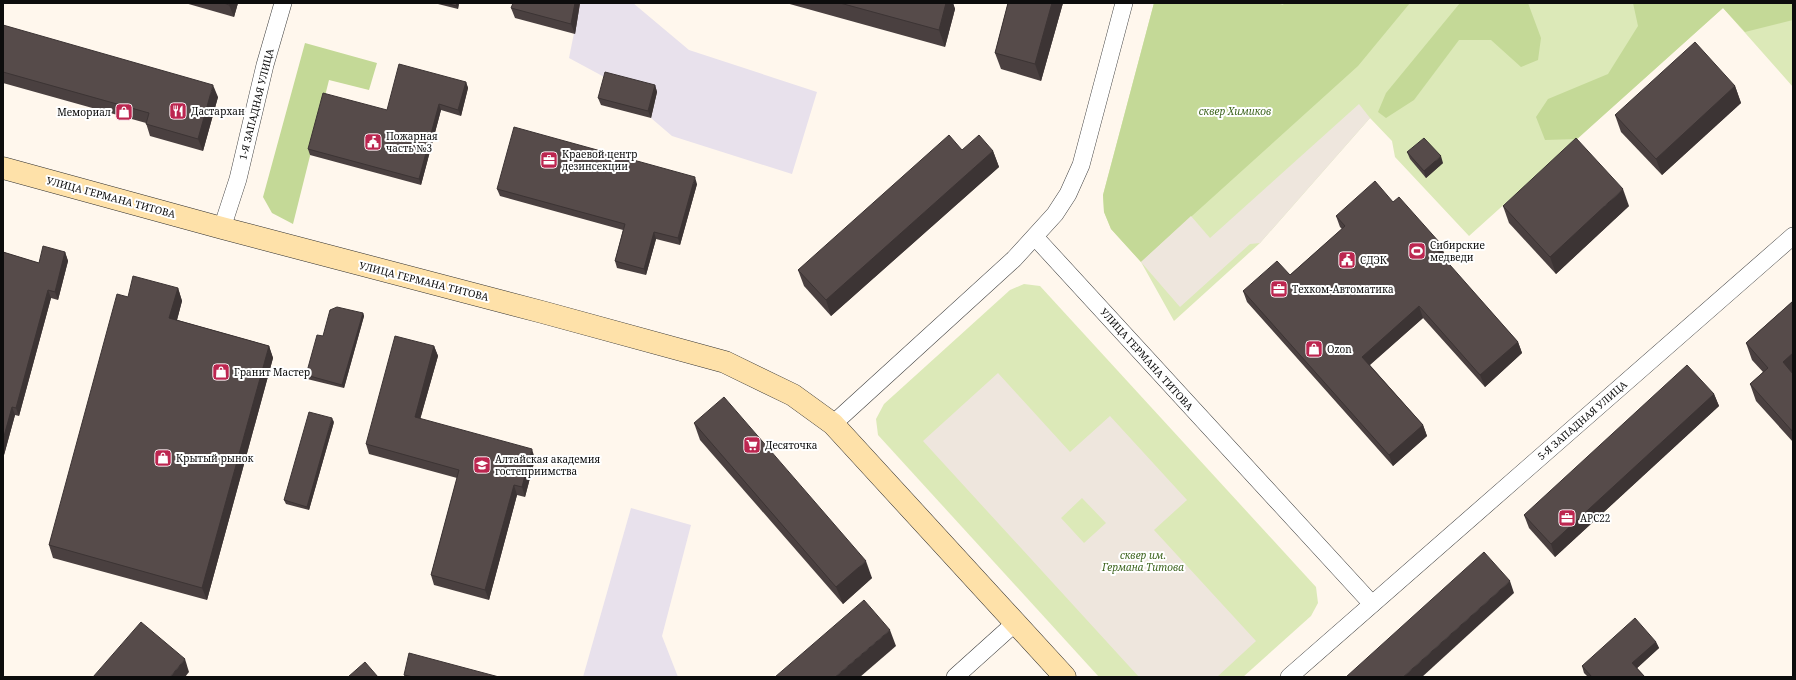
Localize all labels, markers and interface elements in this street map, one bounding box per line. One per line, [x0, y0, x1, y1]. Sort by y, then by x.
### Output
street label: 1-Я ЗАПАДНАЯ УЛИЦА [235, 46, 277, 161]
restaurant icon: Дастархан [168, 101, 188, 121]
shop icon: Мемориал [114, 102, 134, 122]
place label: Дастархан [191, 104, 245, 118]
park label: сквер Химиков [1199, 104, 1271, 118]
place label: Мемориал [57, 105, 111, 119]
place label: Пожарная часть №3 [386, 129, 438, 155]
public building icon: Пожарная часть №3 [363, 132, 383, 152]
place label: Краевой центр дезинсекции [562, 147, 637, 173]
office icon: Краевой центр дезинсекции [539, 150, 559, 170]
street label: УЛИЦА ГЕРМАНА ТИТОВА [45, 173, 178, 221]
place label: Сибирские медведи [1430, 238, 1485, 264]
sports icon: Сибирские медведи [1407, 241, 1427, 261]
public building icon: СДЭК [1337, 250, 1357, 270]
place label: СДЭК [1360, 253, 1388, 267]
street label: УЛИЦА ГЕРМАНА ТИТОВА [358, 258, 491, 304]
office icon: Техком-Автоматика [1269, 279, 1289, 299]
place label: Техком-Автоматика [1292, 282, 1394, 296]
street label: УЛИЦА ГЕРМАНА ТИТОВА [1097, 305, 1197, 414]
shop icon: Ozon [1304, 339, 1324, 359]
place label: Ozon [1327, 342, 1352, 356]
shop icon: Гранит Мастер [211, 362, 231, 382]
place label: Гранит Мастер [234, 365, 310, 379]
street label: 5-Я ЗАПАДНАЯ УЛИЦА [1534, 377, 1630, 463]
supermarket icon: Десяточка [742, 435, 762, 455]
place label: Десяточка [765, 438, 818, 452]
shop icon: Крытый рынок [153, 448, 173, 468]
place label: Крытый рынок [176, 451, 253, 465]
place label: Алтайская академия гостеприимства [495, 452, 601, 478]
school or university icon: Алтайская академия гостеприимства [472, 455, 492, 475]
office icon: АРС22 [1557, 508, 1577, 528]
place label: АРС22 [1580, 511, 1610, 525]
park label: сквер им. Германа Титова [1101, 548, 1184, 574]

